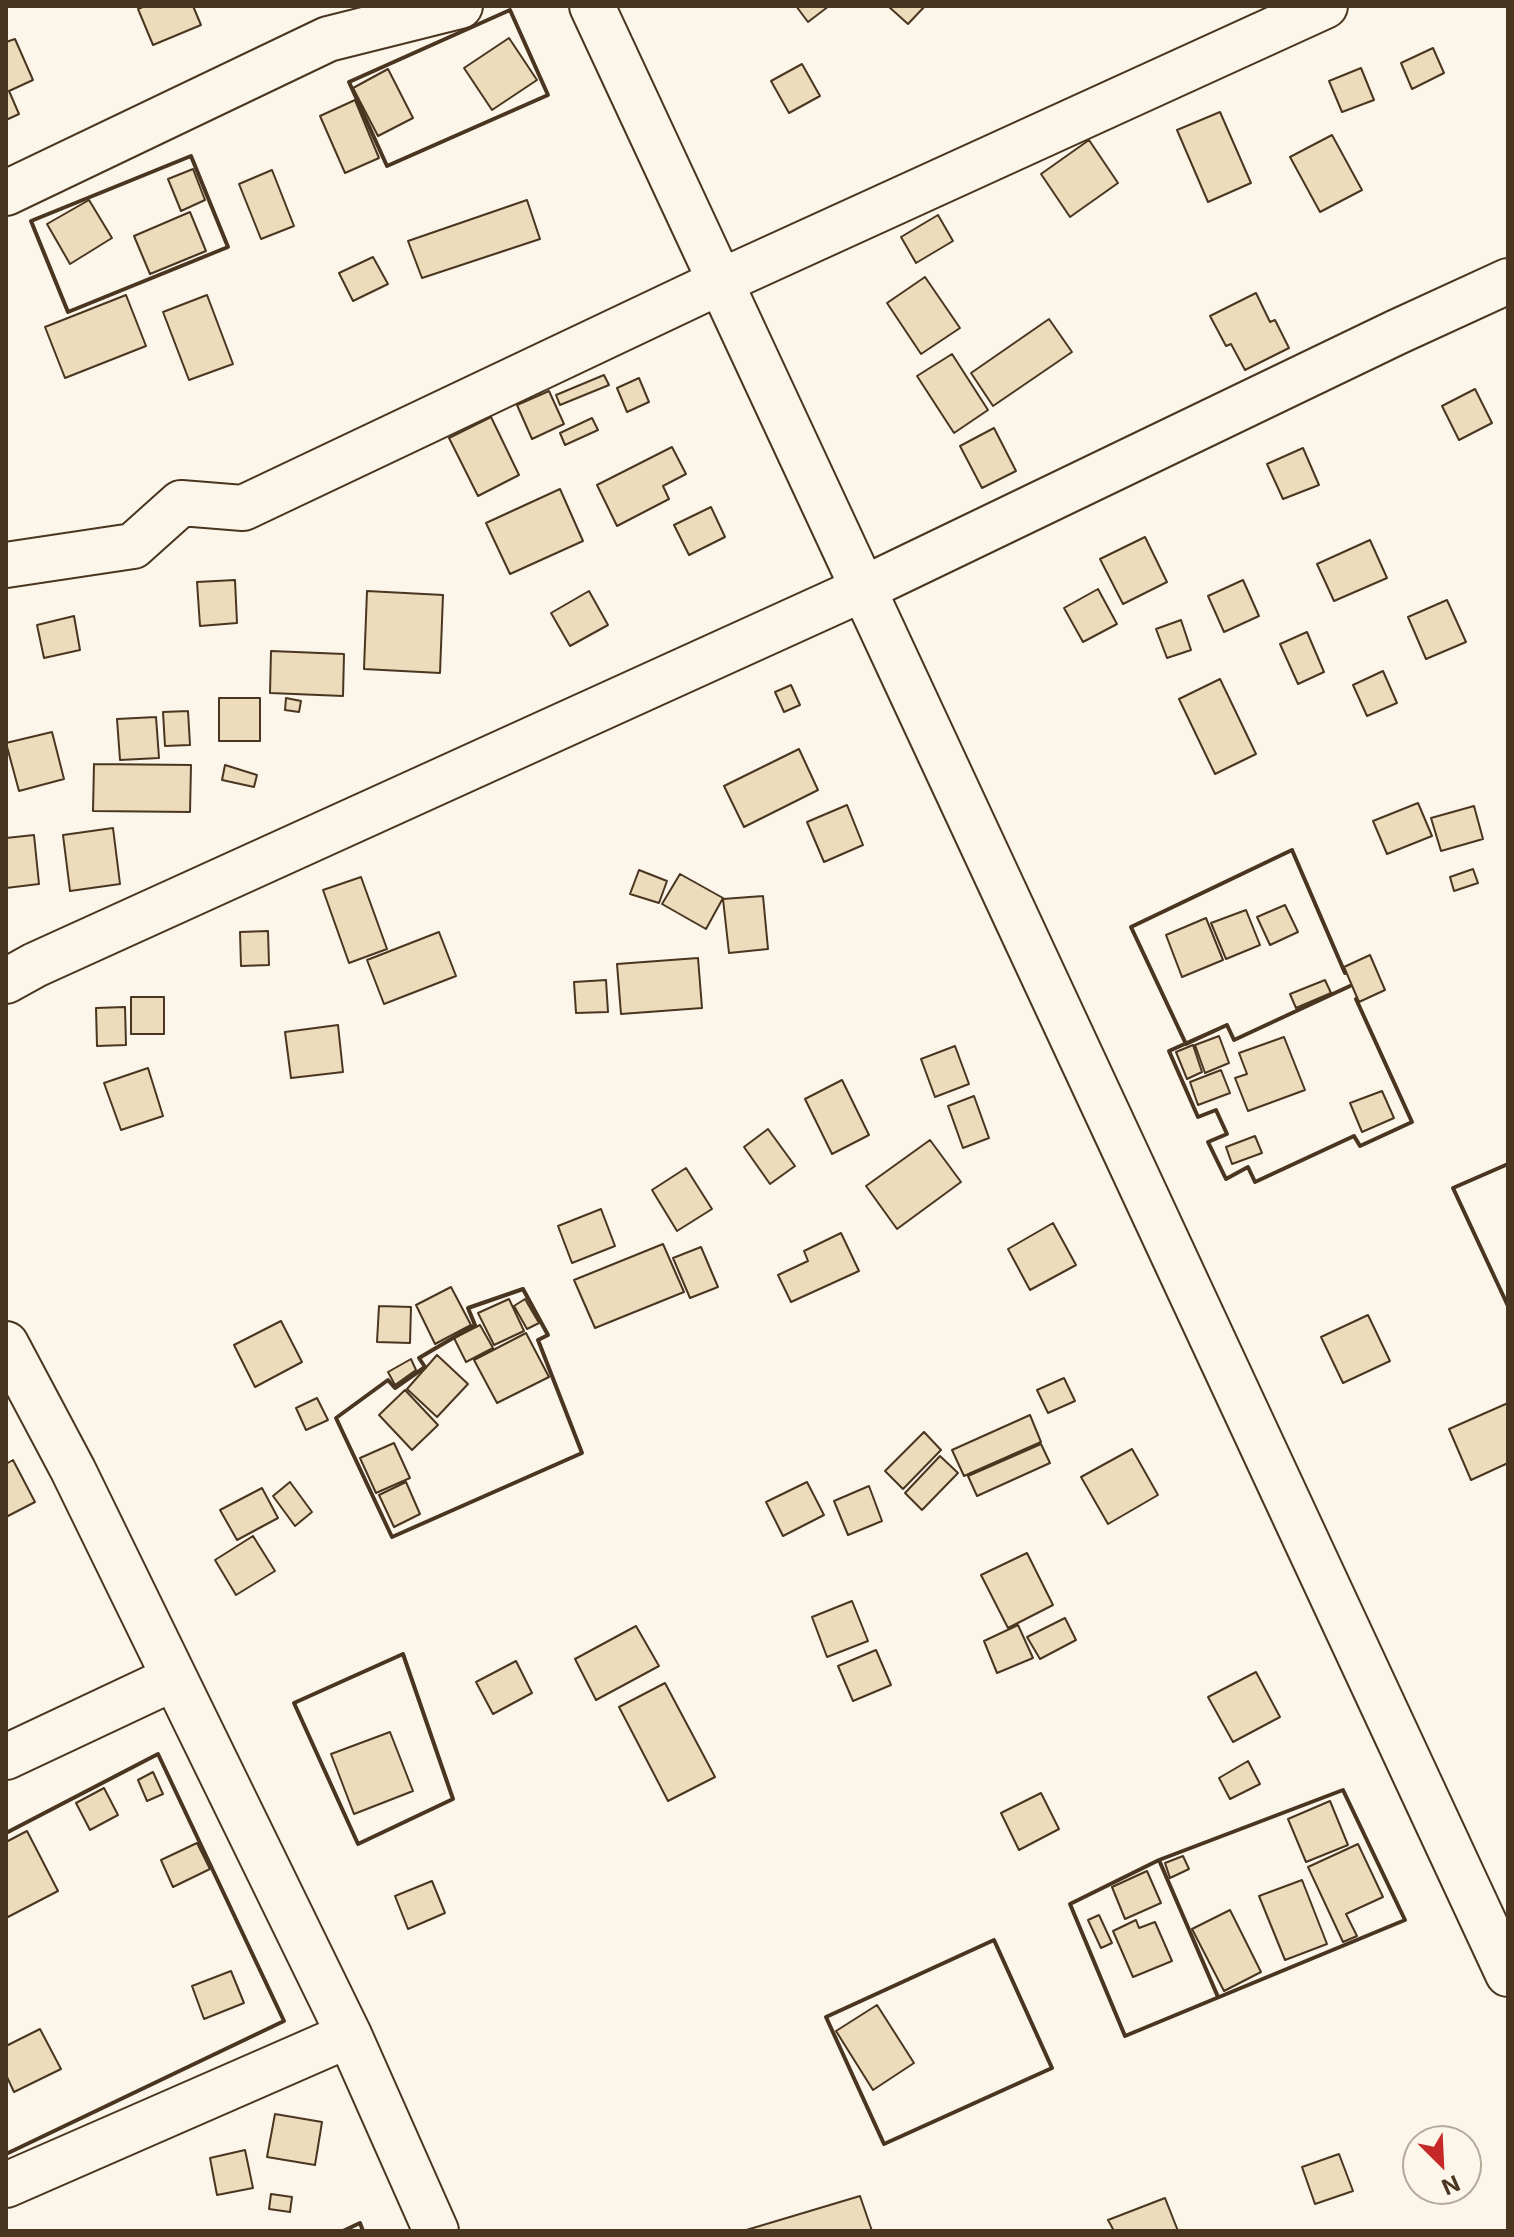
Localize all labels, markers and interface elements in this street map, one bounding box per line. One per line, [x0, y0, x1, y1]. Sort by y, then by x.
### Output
north arrow [1402, 2125, 1482, 2205]
text: N [1438, 2170, 1464, 2200]

